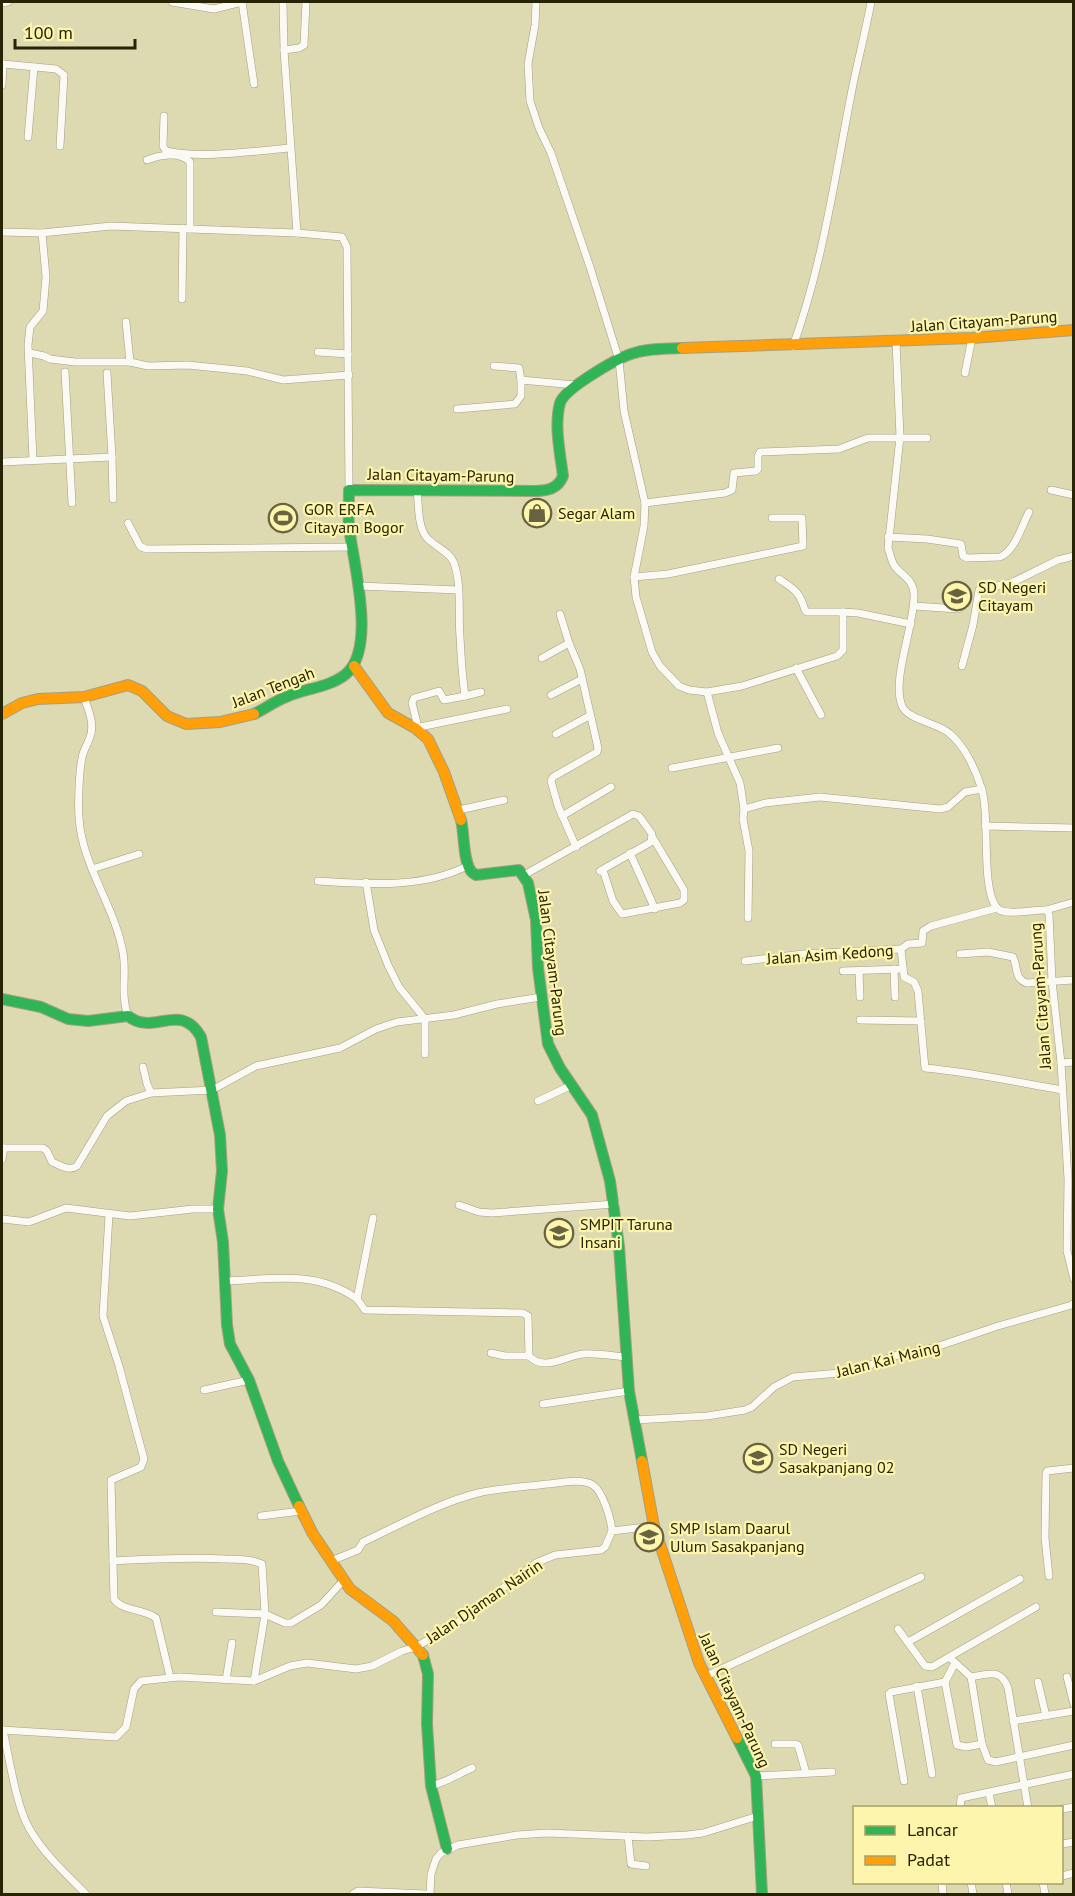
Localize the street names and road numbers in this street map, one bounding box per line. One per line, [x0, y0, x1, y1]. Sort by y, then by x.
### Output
street label: Jalan Citayam-Parung [909, 306, 1058, 336]
street label: Jalan Citayam-Parung [366, 464, 515, 486]
street label: Jalan Tengah [228, 662, 317, 712]
street label: Jalan Citayam-Parung [534, 888, 572, 1037]
street label: Jalan Citayam-Parung [1025, 922, 1055, 1071]
street label: Jalan Asim Kedong [765, 940, 894, 968]
street label: Jalan Kai Maing [833, 1336, 942, 1382]
street label: Jalan Djaman Nairin [421, 1555, 546, 1648]
street label: Jalan Citayam-Parung [694, 1628, 775, 1771]

